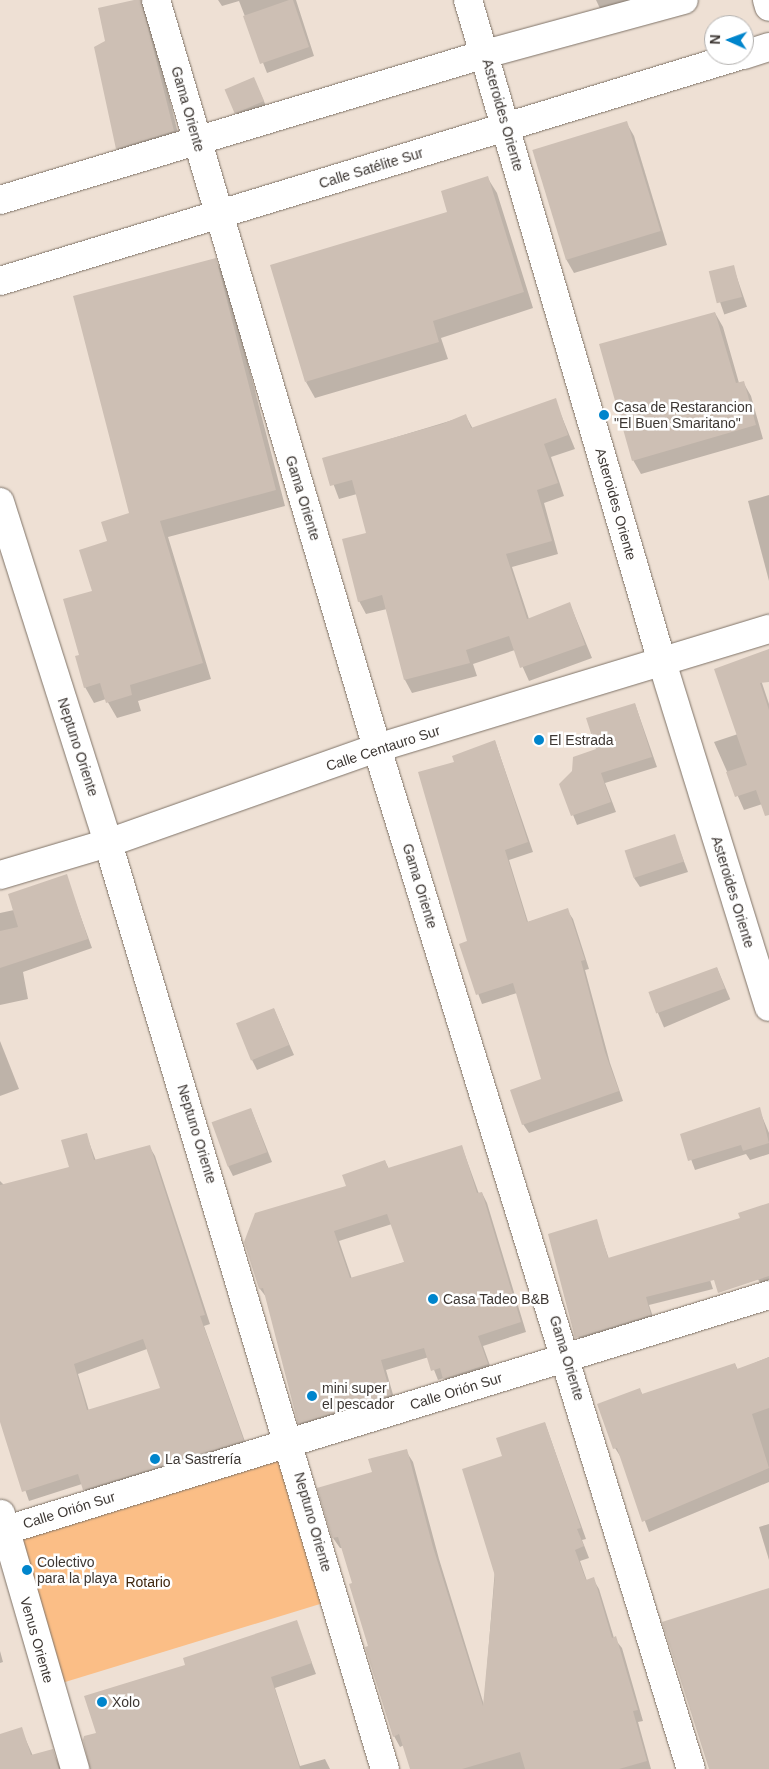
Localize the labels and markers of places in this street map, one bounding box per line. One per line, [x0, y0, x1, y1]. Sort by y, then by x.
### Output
place label: Casa de Restarancion "El Buen Smaritano" [614, 399, 753, 432]
marker: Casa de Restarancion "El Buen Smaritano" [598, 409, 610, 421]
place label: El Estrada [549, 732, 614, 748]
marker: El Estrada [533, 734, 545, 746]
place label: Casa Tadeo B&B [443, 1291, 550, 1307]
marker: Casa Tadeo B&B [427, 1293, 439, 1305]
place label: mini super el pescador [322, 1380, 394, 1412]
marker: mini super el pescador [306, 1390, 318, 1402]
place label: La Sastrería [165, 1451, 241, 1467]
marker: La Sastrería [149, 1453, 161, 1465]
place label: Colectivo para la playa [37, 1554, 117, 1586]
marker: Colectivo para la playa [21, 1564, 33, 1576]
place label: Xolo [112, 1694, 140, 1710]
marker: Xolo [96, 1696, 108, 1708]

